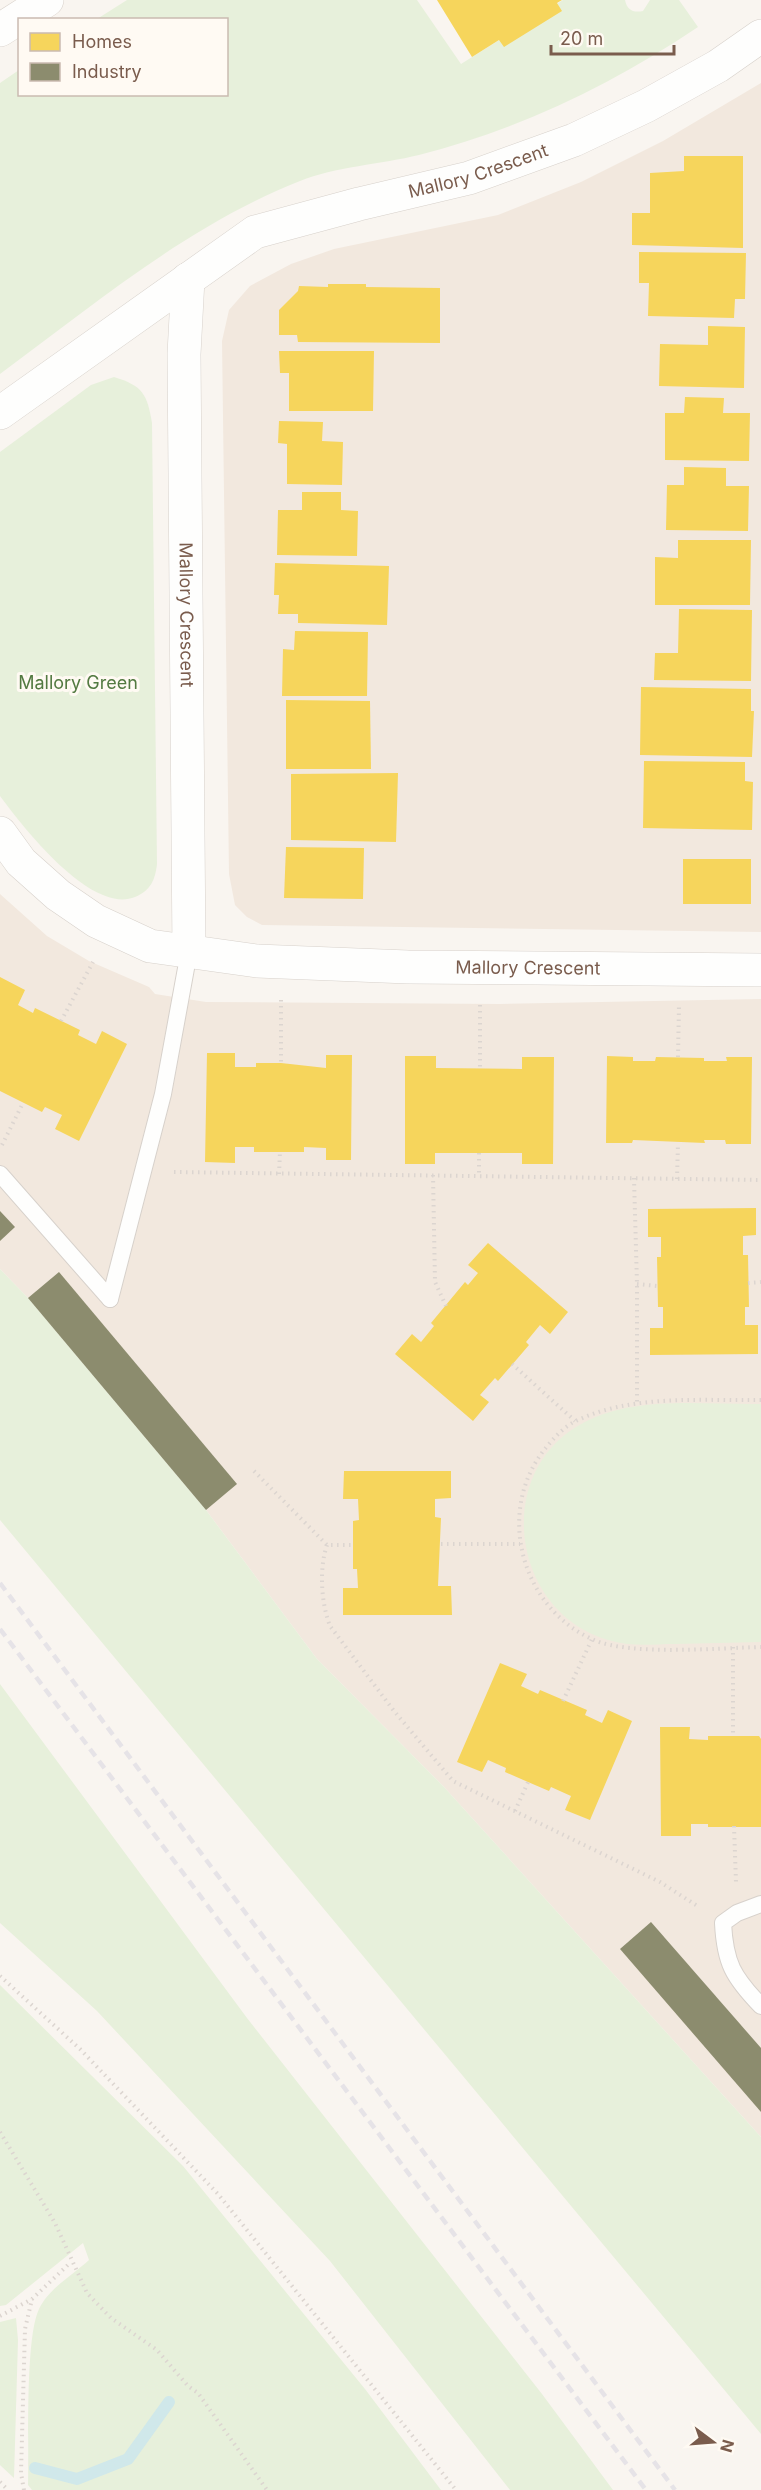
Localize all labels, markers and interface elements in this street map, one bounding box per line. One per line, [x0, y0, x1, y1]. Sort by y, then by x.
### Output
legend [18, 18, 228, 96]
scale bar [551, 18, 674, 56]
text: 20 m [560, 28, 603, 49]
text: Homes [72, 31, 132, 52]
text: Industry [72, 61, 142, 82]
street label: Mallory Crescent [406, 139, 551, 202]
street label: Mallory Crescent [176, 542, 198, 688]
park label: Mallory Green [18, 672, 138, 693]
street label: Mallory Crescent [455, 956, 601, 979]
north arrow [683, 2412, 743, 2472]
text: N [716, 2438, 739, 2455]

